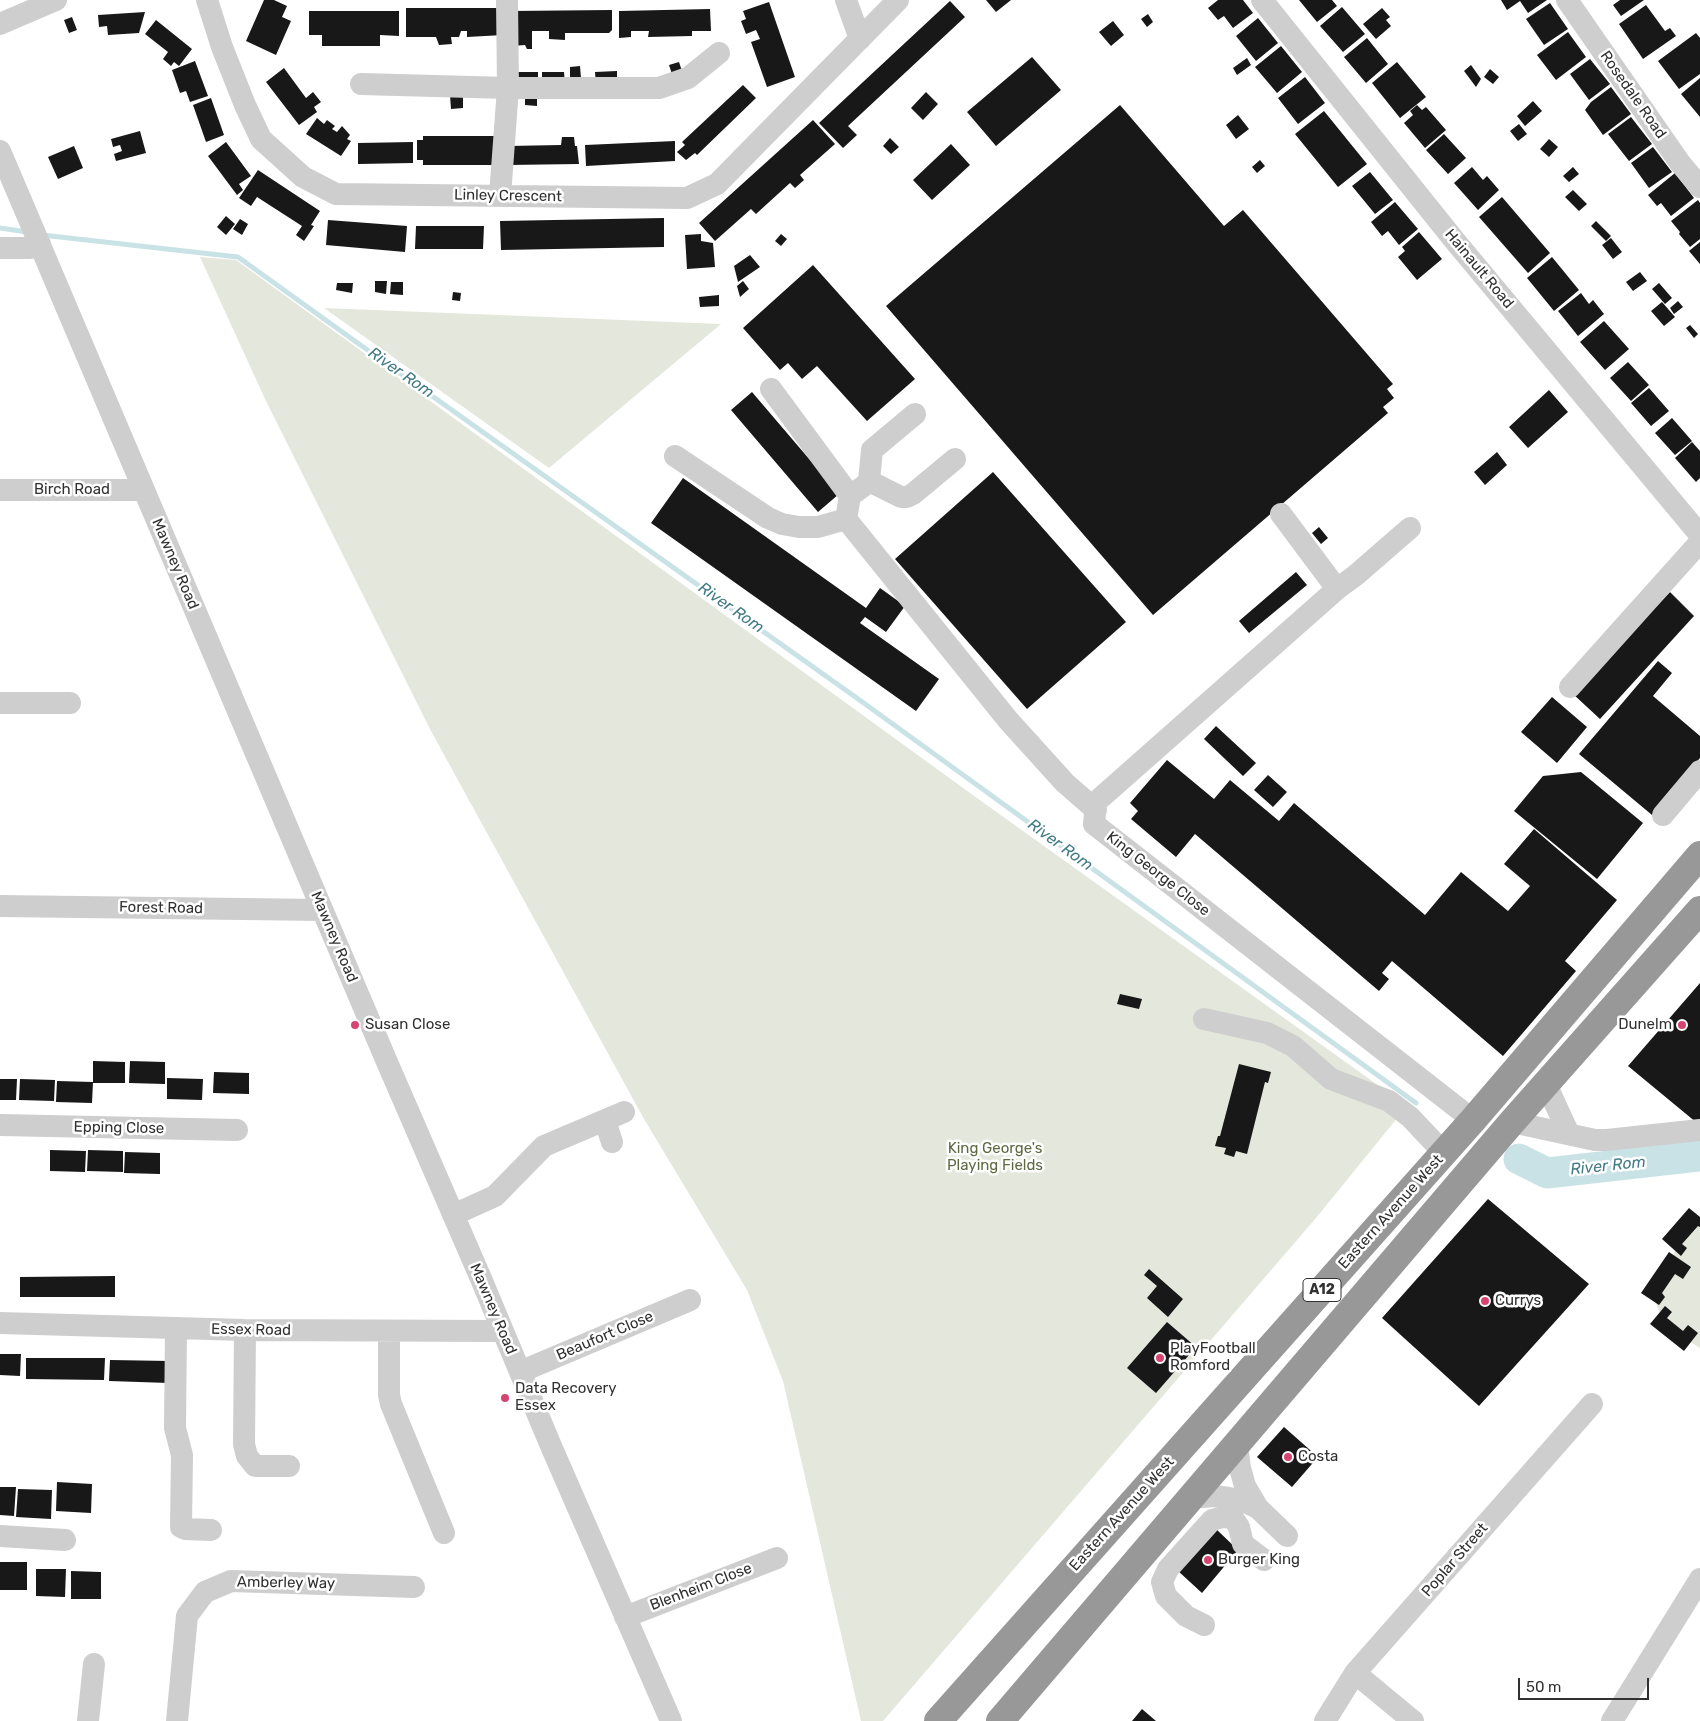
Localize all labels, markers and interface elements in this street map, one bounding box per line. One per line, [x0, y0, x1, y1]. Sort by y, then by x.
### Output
street label: Rosedale Road [1596, 48, 1670, 142]
street label: Linley Crescent [454, 186, 562, 206]
street label: Hainault Road [1441, 226, 1517, 312]
water label: River Rom [364, 343, 438, 403]
street label: Birch Road [34, 481, 110, 499]
street label: Mawney Road [148, 516, 202, 612]
water label: River Rom [694, 578, 768, 638]
water label: River Rom [1024, 815, 1096, 875]
street label: King George Close [1103, 828, 1213, 920]
street label: Mawney Road [307, 889, 361, 985]
street label: Forest Road [119, 898, 203, 918]
place label: Susan Close [365, 1016, 450, 1034]
place label: Dunelm [1618, 1016, 1672, 1034]
marker: Susan Close [349, 1019, 361, 1031]
marker: Dunelm [1676, 1019, 1688, 1031]
street label: Epping Close [74, 1118, 164, 1138]
park label: King George's Playing Fields [947, 1140, 1043, 1175]
street label: Eastern Avenue West [1335, 1151, 1447, 1273]
water label: River Rom [1569, 1152, 1647, 1180]
street label: Mawney Road [466, 1261, 520, 1357]
road number: A12 [1303, 1278, 1341, 1302]
place label: Currys [1495, 1292, 1541, 1310]
marker: Currys [1479, 1295, 1491, 1307]
street label: Beaufort Close [554, 1307, 656, 1365]
street label: Essex Road [211, 1320, 291, 1340]
place label: PlayFootball Romford [1170, 1340, 1256, 1375]
marker: PlayFootball Romford [1154, 1352, 1166, 1364]
place label: Data Recovery Essex [515, 1380, 617, 1415]
marker: Data Recovery Essex [499, 1392, 511, 1404]
place label: Costa [1298, 1448, 1338, 1466]
marker: Costa [1282, 1451, 1294, 1463]
street label: Eastern Avenue West [1066, 1453, 1178, 1575]
street label: Poplar Street [1418, 1519, 1492, 1601]
place label: Burger King [1218, 1551, 1300, 1569]
marker: Burger King [1202, 1554, 1214, 1566]
street label: Blenheim Close [648, 1559, 754, 1615]
street label: Amberley Way [237, 1573, 335, 1593]
scale bar [1520, 1668, 1651, 1700]
text: 50 m [1526, 1678, 1561, 1696]

